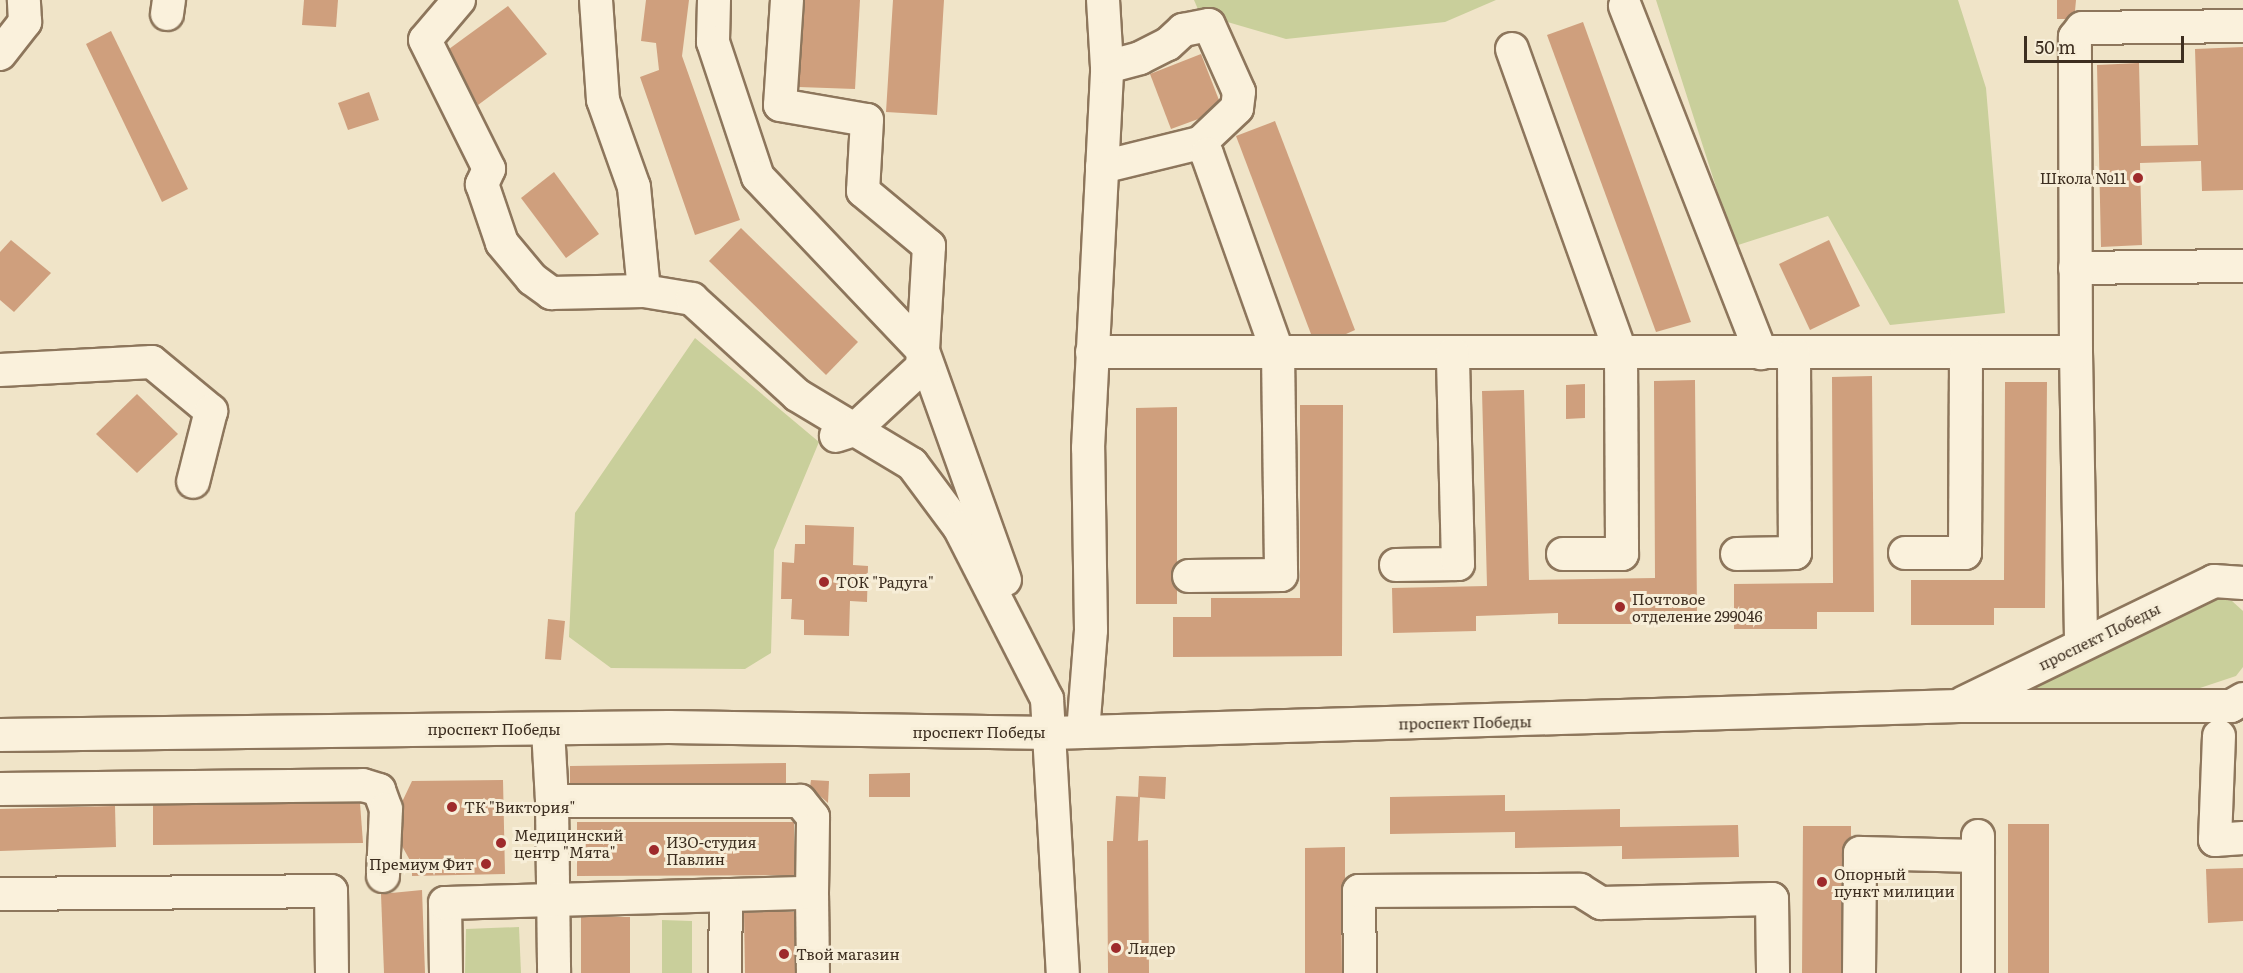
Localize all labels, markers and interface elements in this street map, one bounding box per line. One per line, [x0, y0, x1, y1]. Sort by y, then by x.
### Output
scale bar [2027, 24, 2188, 62]
text: 50 m [2035, 33, 2076, 60]
place label: Школа №11 [2040, 169, 2126, 187]
marker: Школа №11 [2131, 171, 2145, 185]
place label: ТОК "Радуга" [836, 573, 934, 591]
marker: ТОК "Радуга" [817, 575, 831, 589]
place label: Почтовое отделение 299046 [1632, 589, 1763, 624]
street label: проспект Победы [2035, 599, 2163, 673]
marker: Почтовое отделение 299046 [1613, 600, 1627, 614]
street label: проспект Победы [1398, 712, 1532, 732]
street label: проспект Победы [427, 720, 561, 738]
street label: проспект Победы [912, 723, 1046, 741]
place label: ТК "Виктория" [464, 798, 575, 816]
marker: ТК "Виктория" [445, 800, 459, 814]
place label: Медицинский центр "Мята" [514, 825, 624, 860]
place label: ИЗО-студия Павлин [666, 832, 757, 867]
marker: Медицинский центр "Мята" [492, 834, 510, 852]
marker: ИЗО-студия Павлин [647, 843, 661, 857]
place label: Премиум Фит [369, 855, 474, 873]
marker: Премиум Фит [479, 857, 493, 871]
place label: Опорный пункт милиции [1834, 864, 1955, 899]
marker: Опорный пункт милиции [1815, 875, 1829, 889]
place label: Лидер [1128, 939, 1176, 957]
marker: Лидер [1109, 941, 1123, 955]
place label: Твой магазин [796, 945, 900, 963]
marker: Твой магазин [777, 947, 791, 961]

